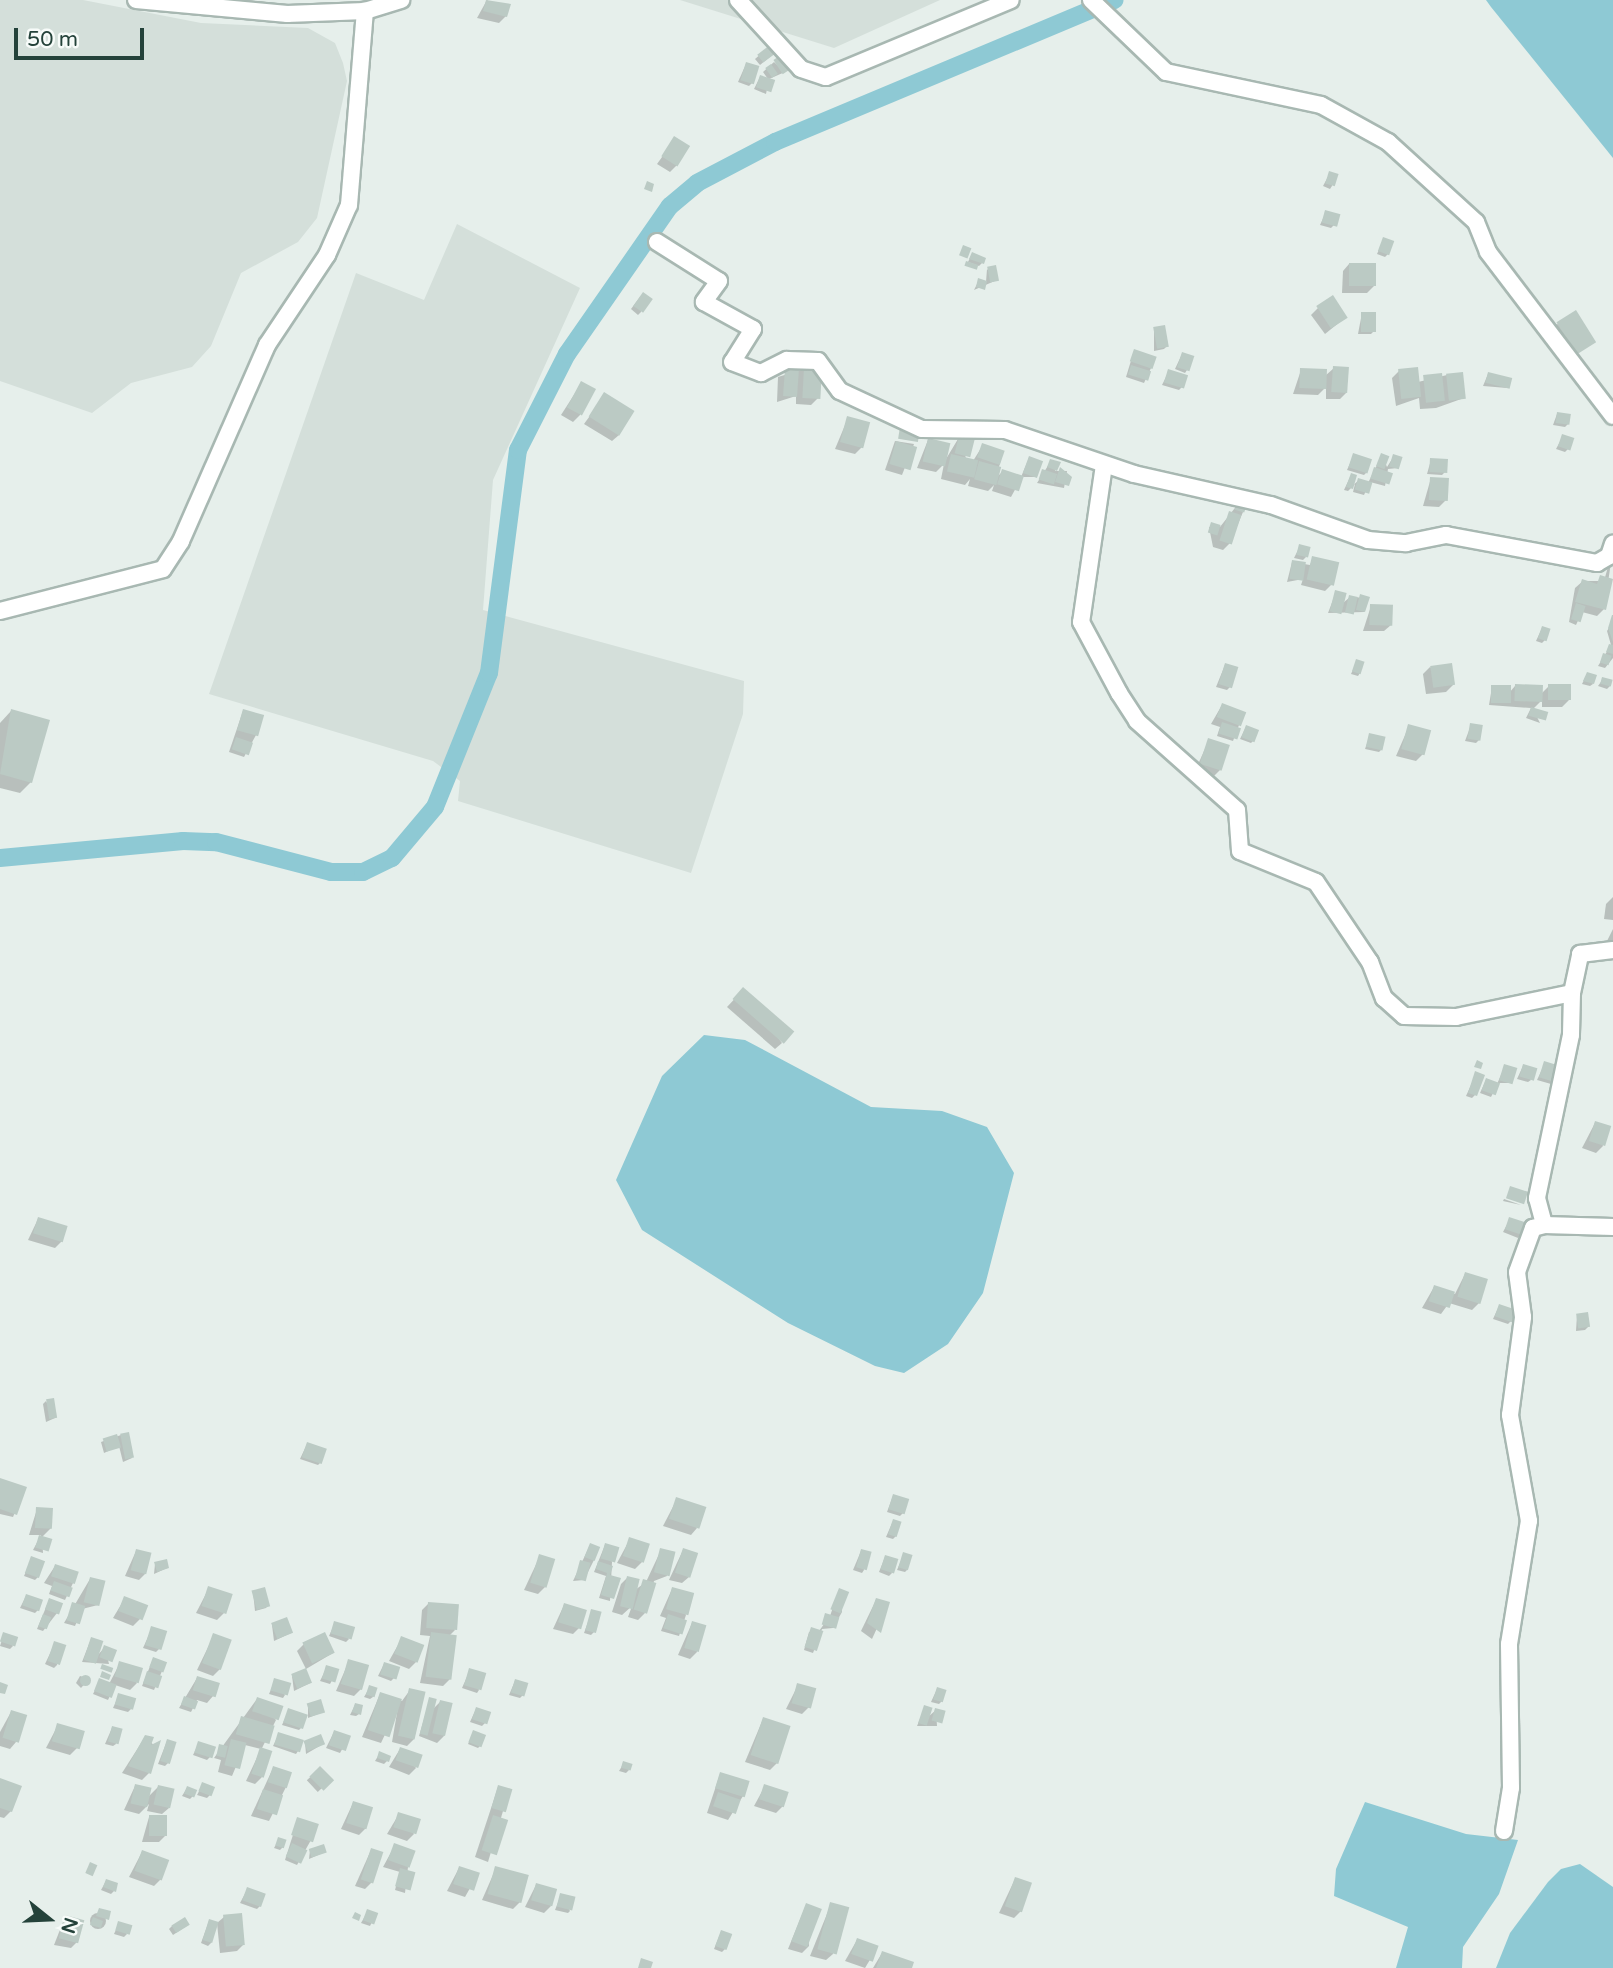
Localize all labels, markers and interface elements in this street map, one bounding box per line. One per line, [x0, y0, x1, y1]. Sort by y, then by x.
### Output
scale bar [18, 14, 147, 58]
text: 50 m [27, 27, 78, 52]
north arrow [14, 1884, 84, 1954]
text: N [56, 1915, 82, 1936]

